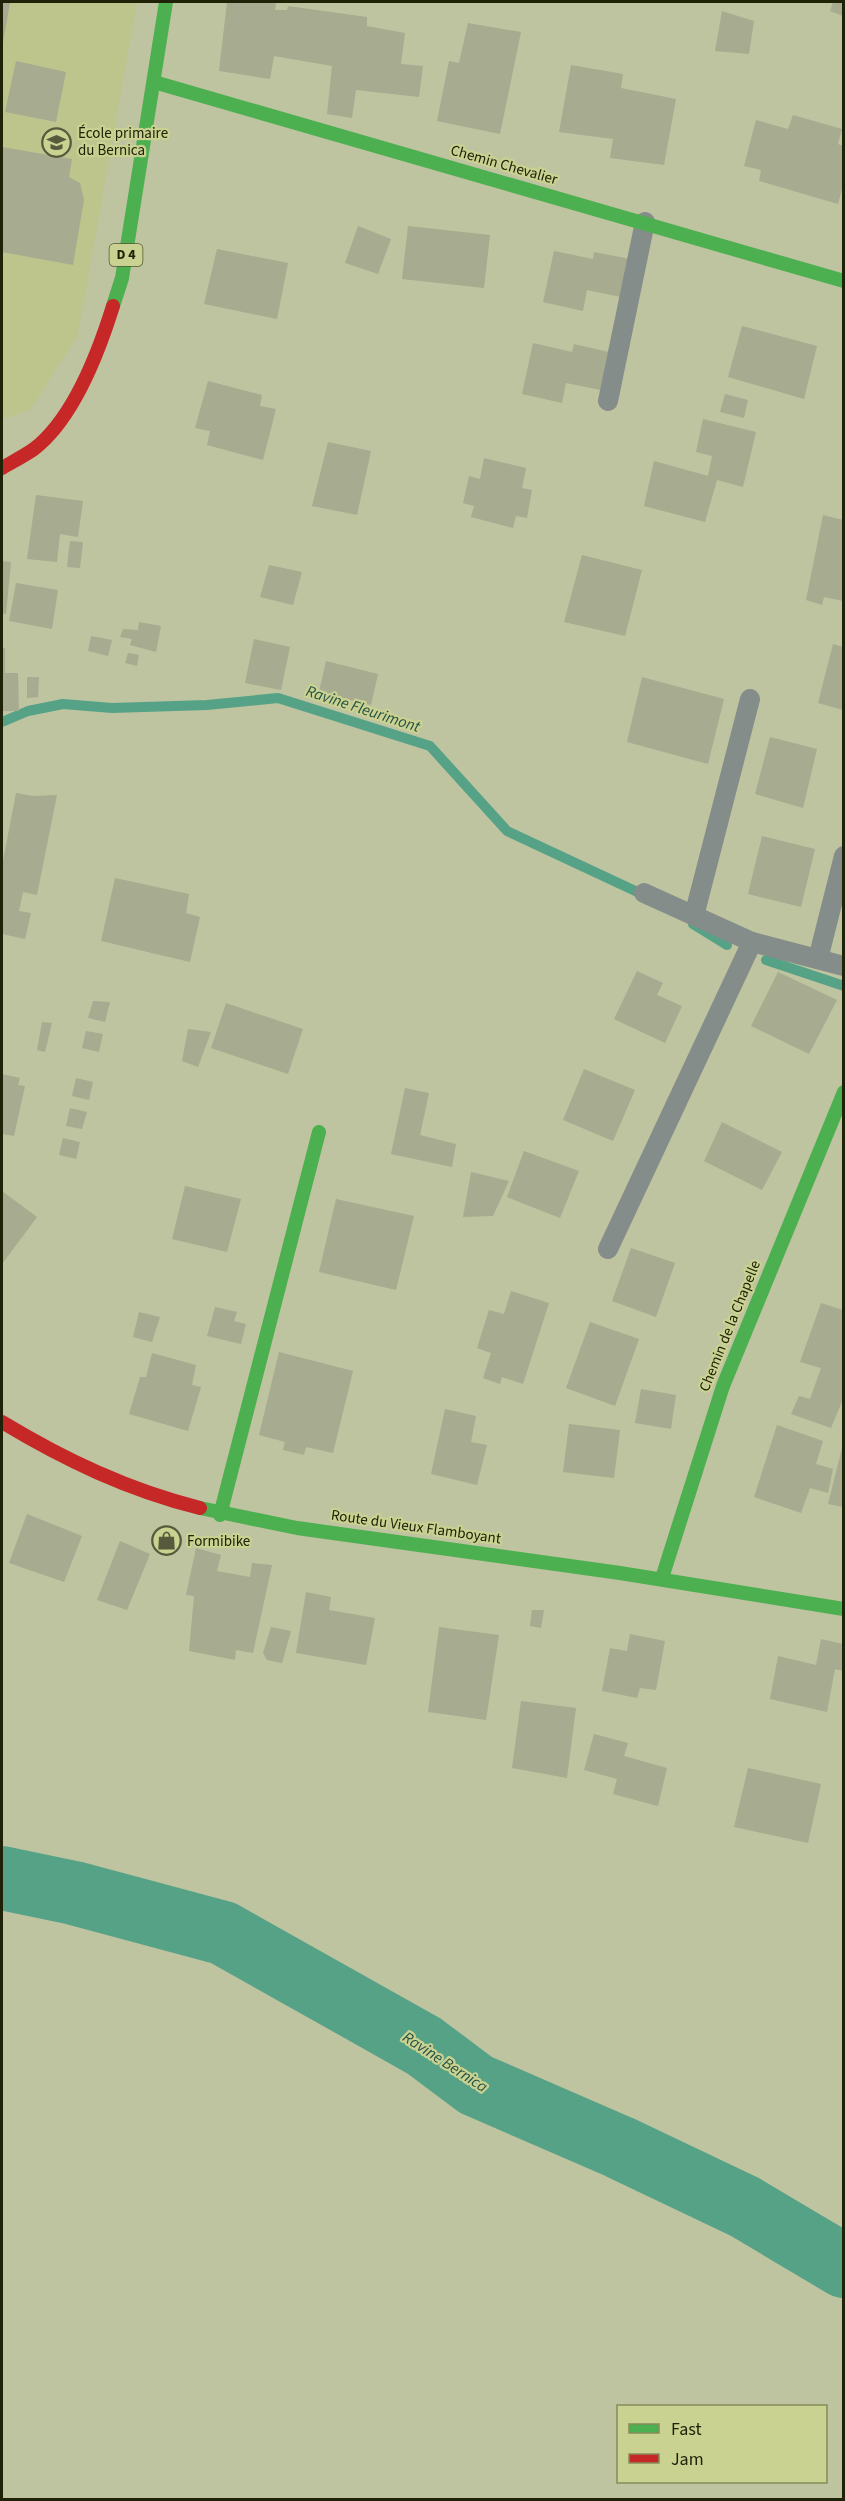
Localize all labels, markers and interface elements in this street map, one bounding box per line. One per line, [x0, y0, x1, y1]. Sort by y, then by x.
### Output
place label: École primaire du Bernica [78, 123, 168, 161]
school or university icon: École primaire du Bernica [41, 126, 73, 158]
street label: Chemin Chevalier [448, 140, 561, 190]
road number: D 4 [110, 244, 142, 266]
water label: Ravine Fleurimont [303, 680, 424, 738]
street label: Chemin de la Chapelle [694, 1257, 766, 1395]
street label: Route du Vieux Flamboyant [330, 1505, 502, 1549]
shop icon: Formibike [150, 1525, 182, 1557]
place label: Formibike [187, 1531, 250, 1552]
water label: Ravine Bernica [398, 2026, 492, 2098]
legend [617, 2405, 827, 2483]
text: Fast [671, 2417, 702, 2442]
text: Jam [671, 2447, 704, 2472]

